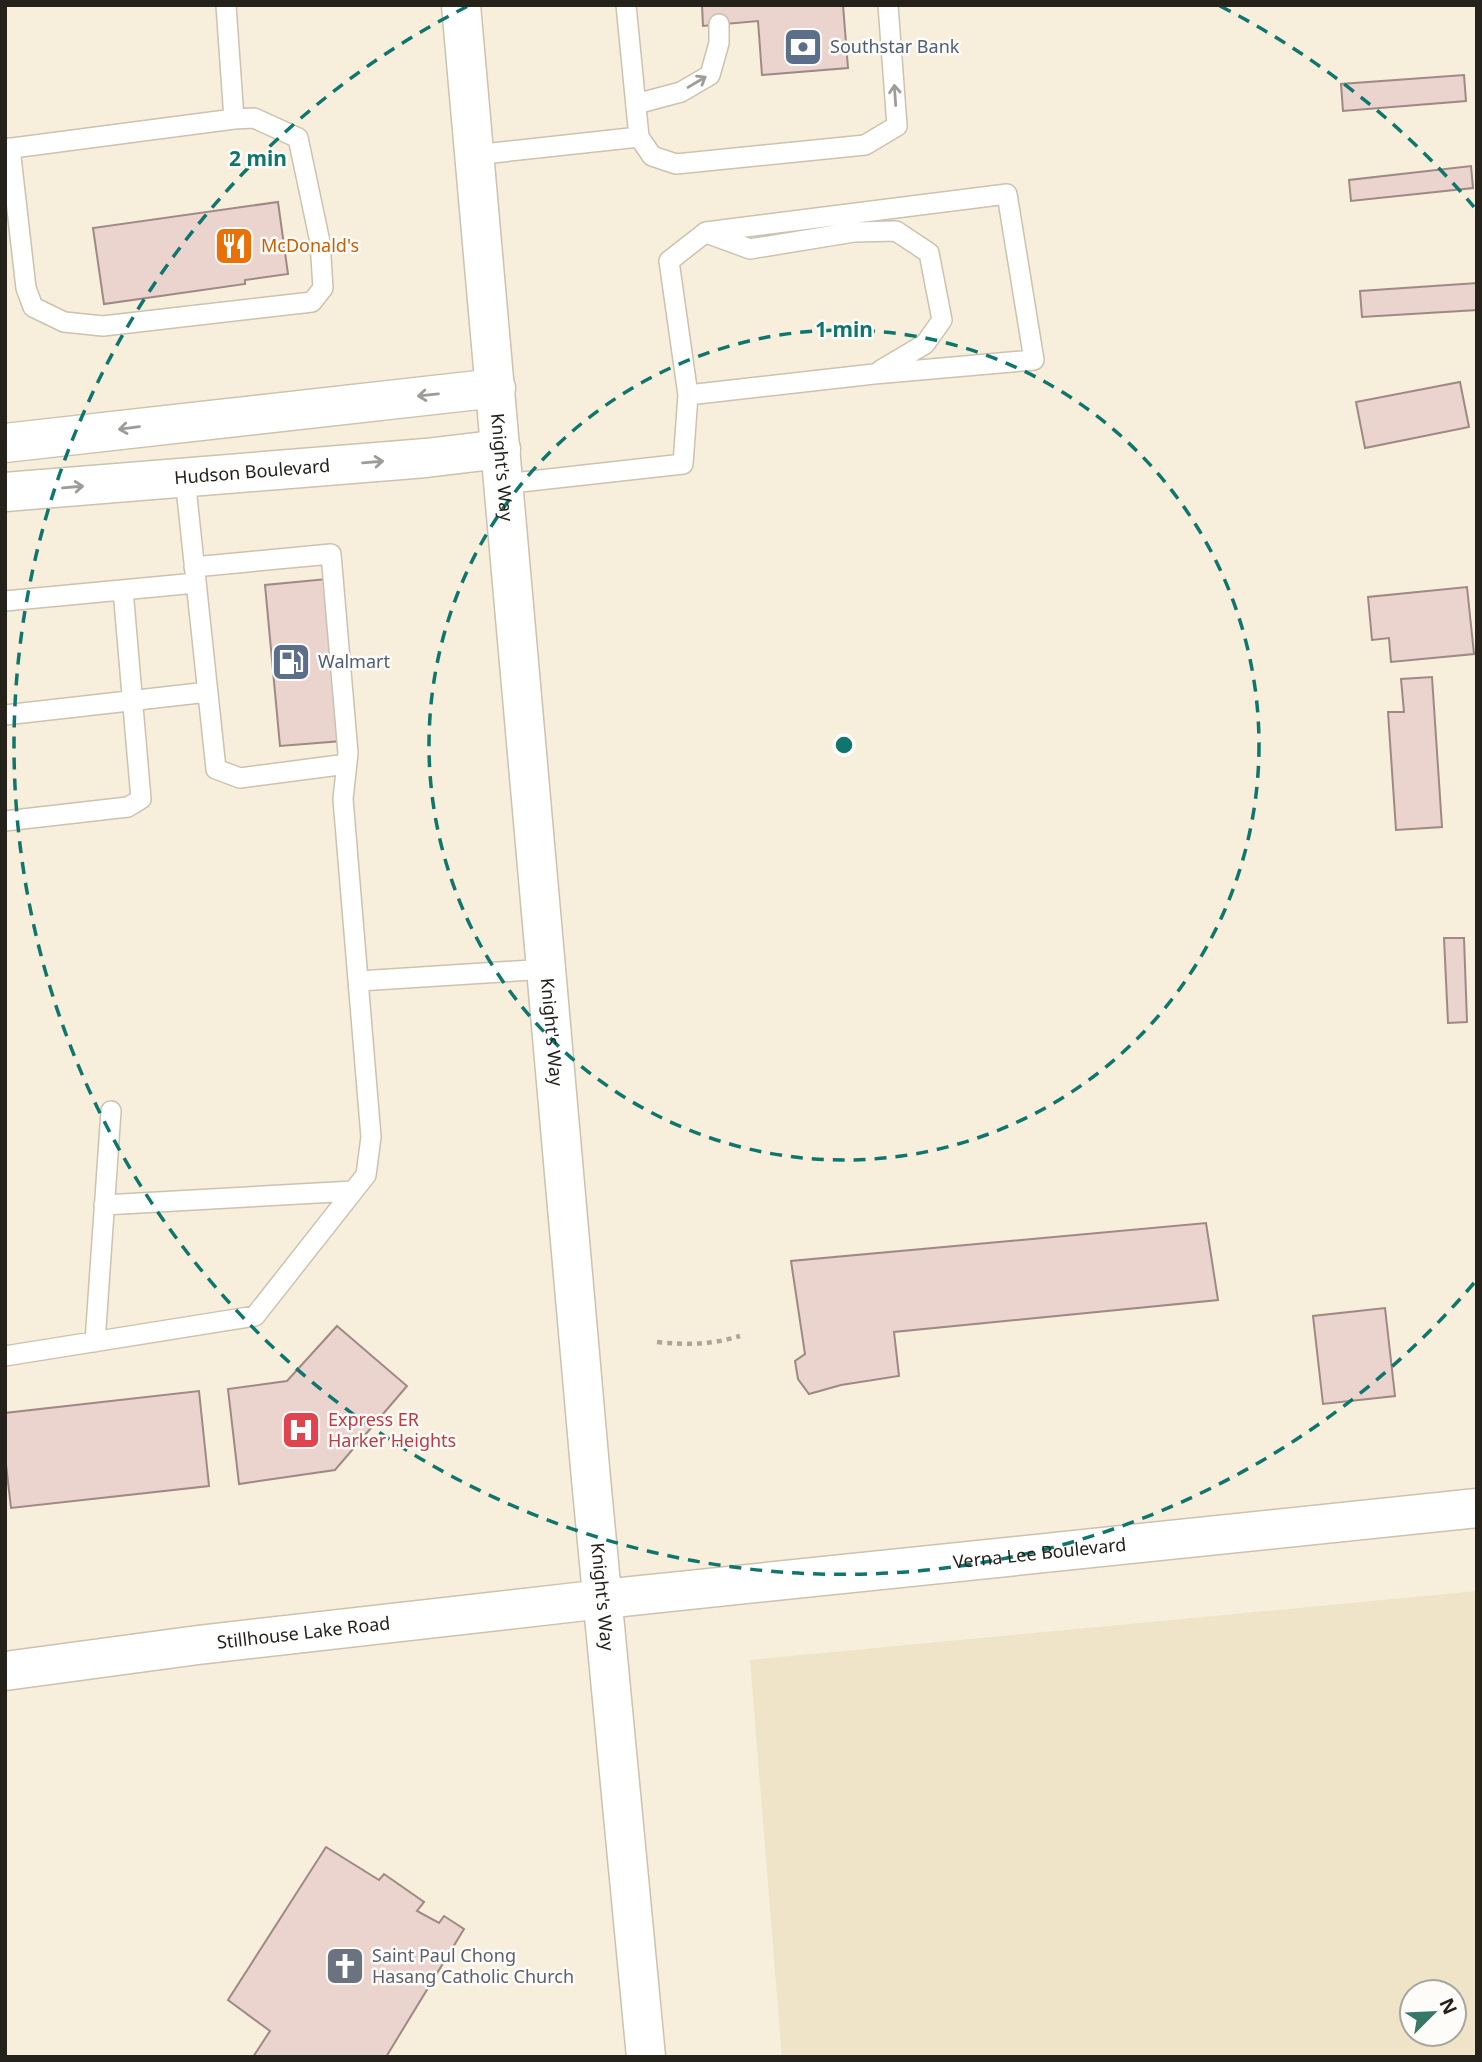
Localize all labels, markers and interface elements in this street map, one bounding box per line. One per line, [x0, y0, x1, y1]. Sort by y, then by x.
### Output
bank icon: Southstar Bank [782, 26, 824, 68]
place label: Southstar Bank [830, 34, 960, 58]
one-way arrow [687, 75, 707, 89]
one-way arrow [888, 84, 901, 107]
text: 2 min [229, 144, 287, 172]
restaurant icon: McDonald's [213, 225, 255, 267]
place label: McDonald's [261, 233, 359, 257]
text: 1 min [815, 315, 873, 343]
one-way arrow [417, 388, 440, 401]
street label: Knight's Way [486, 412, 520, 523]
one-way arrow [118, 422, 141, 435]
street label: Hudson Boulevard [173, 453, 331, 489]
one-way arrow [361, 455, 384, 468]
one-way arrow [61, 480, 84, 493]
fuel station icon: Walmart [270, 641, 312, 683]
place label: Walmart [318, 649, 390, 673]
centre of rings [832, 733, 856, 757]
street label: Knight's Way [536, 977, 569, 1088]
place label: Express ER Harker Heights [328, 1407, 456, 1452]
hospital icon: Express ER Harker Heights [280, 1409, 322, 1451]
street label: Verna Lee Boulevard [952, 1532, 1127, 1573]
street label: Knight's Way [586, 1542, 620, 1653]
street label: Stillhouse Lake Road [216, 1610, 391, 1654]
place label: Saint Paul Chong Hasang Catholic Church [372, 1943, 574, 1988]
church icon: Saint Paul Chong Hasang Catholic Church [324, 1945, 366, 1987]
north arrow [1398, 1978, 1468, 2048]
text: N [1434, 1994, 1464, 2018]

